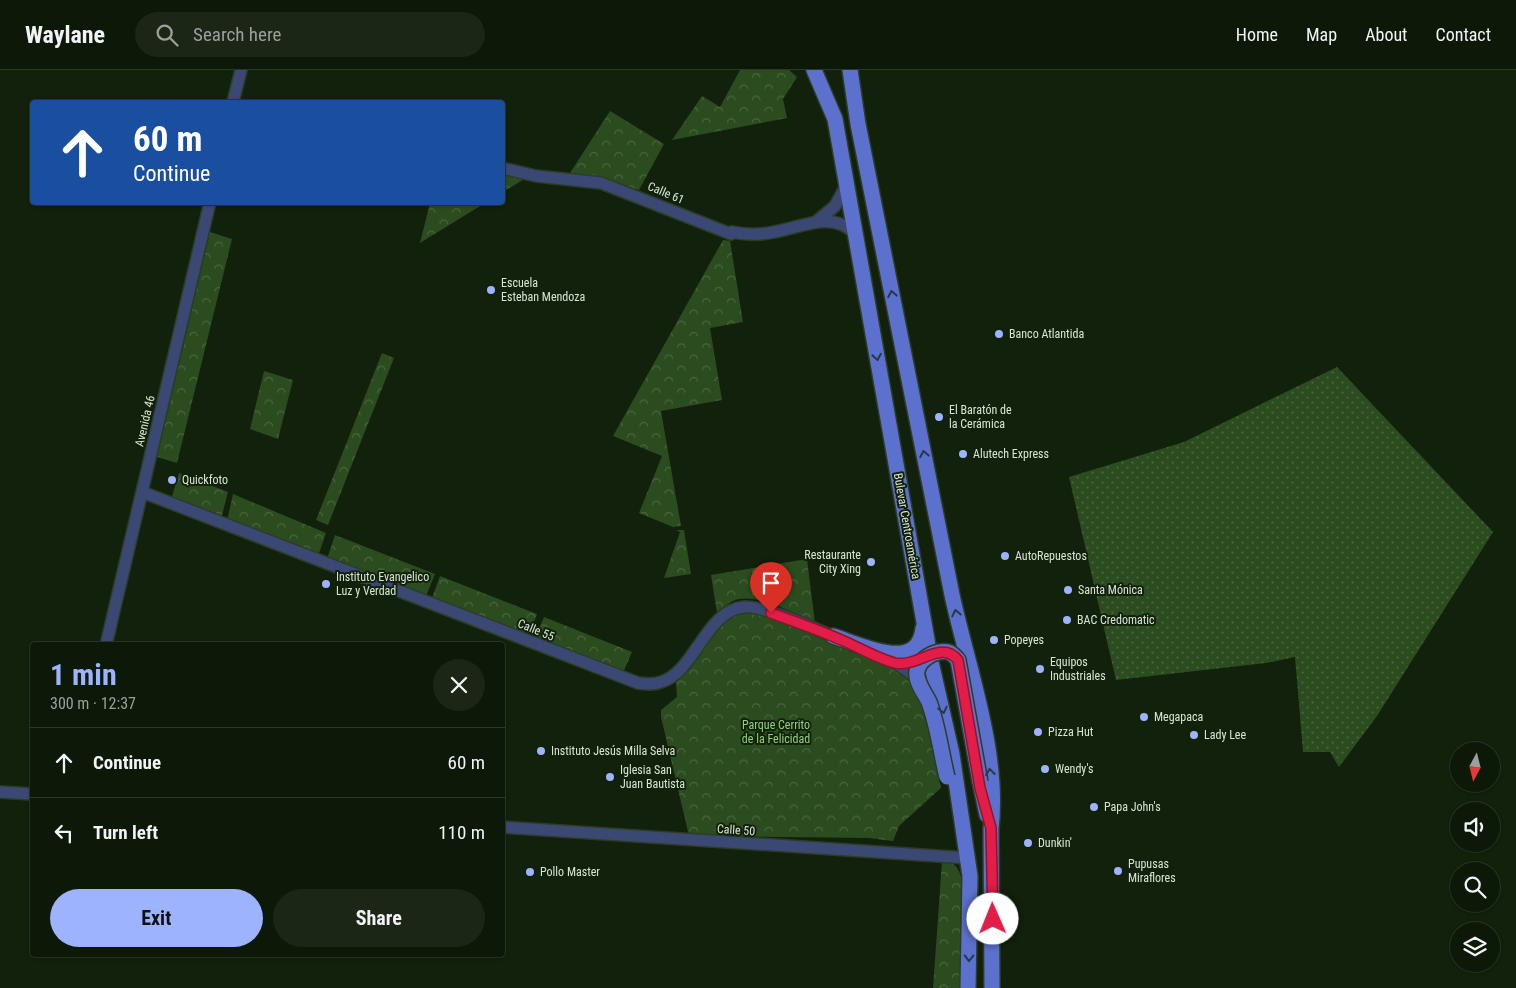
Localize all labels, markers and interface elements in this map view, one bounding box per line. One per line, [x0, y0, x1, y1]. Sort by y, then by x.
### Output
search box [135, 12, 485, 57]
text: Waylane [25, 21, 105, 49]
icon: search [153, 21, 181, 49]
text: Search here [193, 23, 281, 46]
text: Home [1236, 24, 1278, 45]
text: Map [1306, 24, 1337, 45]
text: About [1365, 24, 1407, 45]
text: Contact [1435, 24, 1491, 45]
text: 60 m [133, 119, 202, 160]
icon: ahead [50, 120, 115, 185]
text: Continue [133, 161, 210, 186]
street label: Calle 61 [646, 179, 686, 207]
place label: Escuela Esteban Mendoza [501, 276, 585, 304]
marker: Escuela Esteban Mendoza [485, 284, 497, 296]
one-way arrow [888, 290, 898, 299]
place label: Banco Atlantida [1009, 327, 1084, 341]
marker: Banco Atlantida [993, 328, 1005, 340]
one-way arrow [872, 352, 882, 361]
street label: Avenida 46 [132, 394, 158, 448]
place label: El Baratón de la Cerámica [949, 403, 1012, 431]
marker: El Baratón de la Cerámica [933, 411, 945, 423]
place label: Alutech Express [973, 447, 1049, 461]
marker: Alutech Express [957, 448, 969, 460]
one-way arrow [919, 449, 930, 458]
street label: Bulevar Centroamérica [891, 472, 923, 580]
place label: Quickfoto [182, 473, 228, 487]
marker: Quickfoto [166, 474, 178, 486]
place label: Restaurante City Xing [804, 548, 861, 576]
place label: AutoRepuestos [1015, 549, 1087, 563]
marker: AutoRepuestos [999, 550, 1011, 562]
marker: Restaurante City Xing [865, 556, 877, 568]
pin [750, 562, 792, 613]
icon: arrive [757, 569, 785, 597]
place label: Instituto Evangelico Luz y Verdad [336, 570, 429, 598]
marker: Instituto Evangelico Luz y Verdad [320, 578, 332, 590]
place label: Santa Mónica [1078, 583, 1143, 597]
marker: Santa Mónica [1062, 584, 1074, 596]
one-way arrow [951, 609, 962, 617]
place label: BAC Credomatic [1077, 613, 1155, 627]
marker: BAC Credomatic [1061, 614, 1073, 626]
street label: Calle 55 [516, 616, 556, 644]
place label: Popeyes [1004, 633, 1044, 647]
marker: Popeyes [988, 634, 1000, 646]
place label: Equipos Industriales [1050, 655, 1106, 683]
text: 1 min [50, 657, 117, 692]
button: close [433, 659, 485, 711]
marker: Equipos Industriales [1034, 663, 1046, 675]
text: 300 m · 12:37 [50, 694, 136, 713]
one-way arrow [937, 705, 948, 714]
place label: Megapaca [1154, 710, 1204, 724]
marker: Megapaca [1138, 711, 1150, 723]
park label: Parque Cerrito de la Felicidad [742, 718, 810, 746]
place label: Pizza Hut [1048, 725, 1094, 739]
marker: Pizza Hut [1032, 726, 1044, 738]
place label: Lady Lee [1204, 728, 1246, 742]
marker: Lady Lee [1188, 729, 1200, 741]
north arrow [1450, 742, 1500, 792]
map controls [1450, 742, 1500, 972]
place label: Instituto Jesús Milla Selva [551, 744, 676, 758]
marker: Instituto Jesús Milla Selva [535, 745, 547, 757]
icon: ahead [50, 749, 78, 777]
text: Continue [93, 751, 161, 774]
text: 60 m [448, 751, 485, 774]
place label: Wendy's [1055, 762, 1094, 776]
place label: Iglesia San Juan Bautista [620, 763, 685, 791]
marker: Wendy's [1039, 763, 1051, 775]
one-way arrow [985, 767, 996, 775]
marker: Iglesia San Juan Bautista [604, 771, 616, 783]
place label: Papa John's [1104, 800, 1161, 814]
marker: Papa John's [1088, 801, 1100, 813]
button: sound [1450, 802, 1500, 852]
icon: left [50, 819, 78, 847]
text: Turn left [93, 821, 158, 844]
text: 110 m [438, 821, 485, 844]
street label: Calle 50 [716, 822, 756, 838]
place label: Dunkin' [1038, 836, 1072, 850]
marker: Dunkin' [1022, 837, 1034, 849]
place label: Pupusas Miraflores [1128, 857, 1176, 885]
button: search [1450, 862, 1500, 912]
place label: Pollo Master [540, 865, 600, 879]
marker: Pupusas Miraflores [1112, 865, 1124, 877]
marker: Pollo Master [524, 866, 536, 878]
button: Exit [50, 889, 263, 947]
button: Share [273, 889, 485, 947]
position arrow [966, 892, 1018, 944]
button: layers [1450, 922, 1500, 972]
one-way arrow [964, 954, 974, 962]

